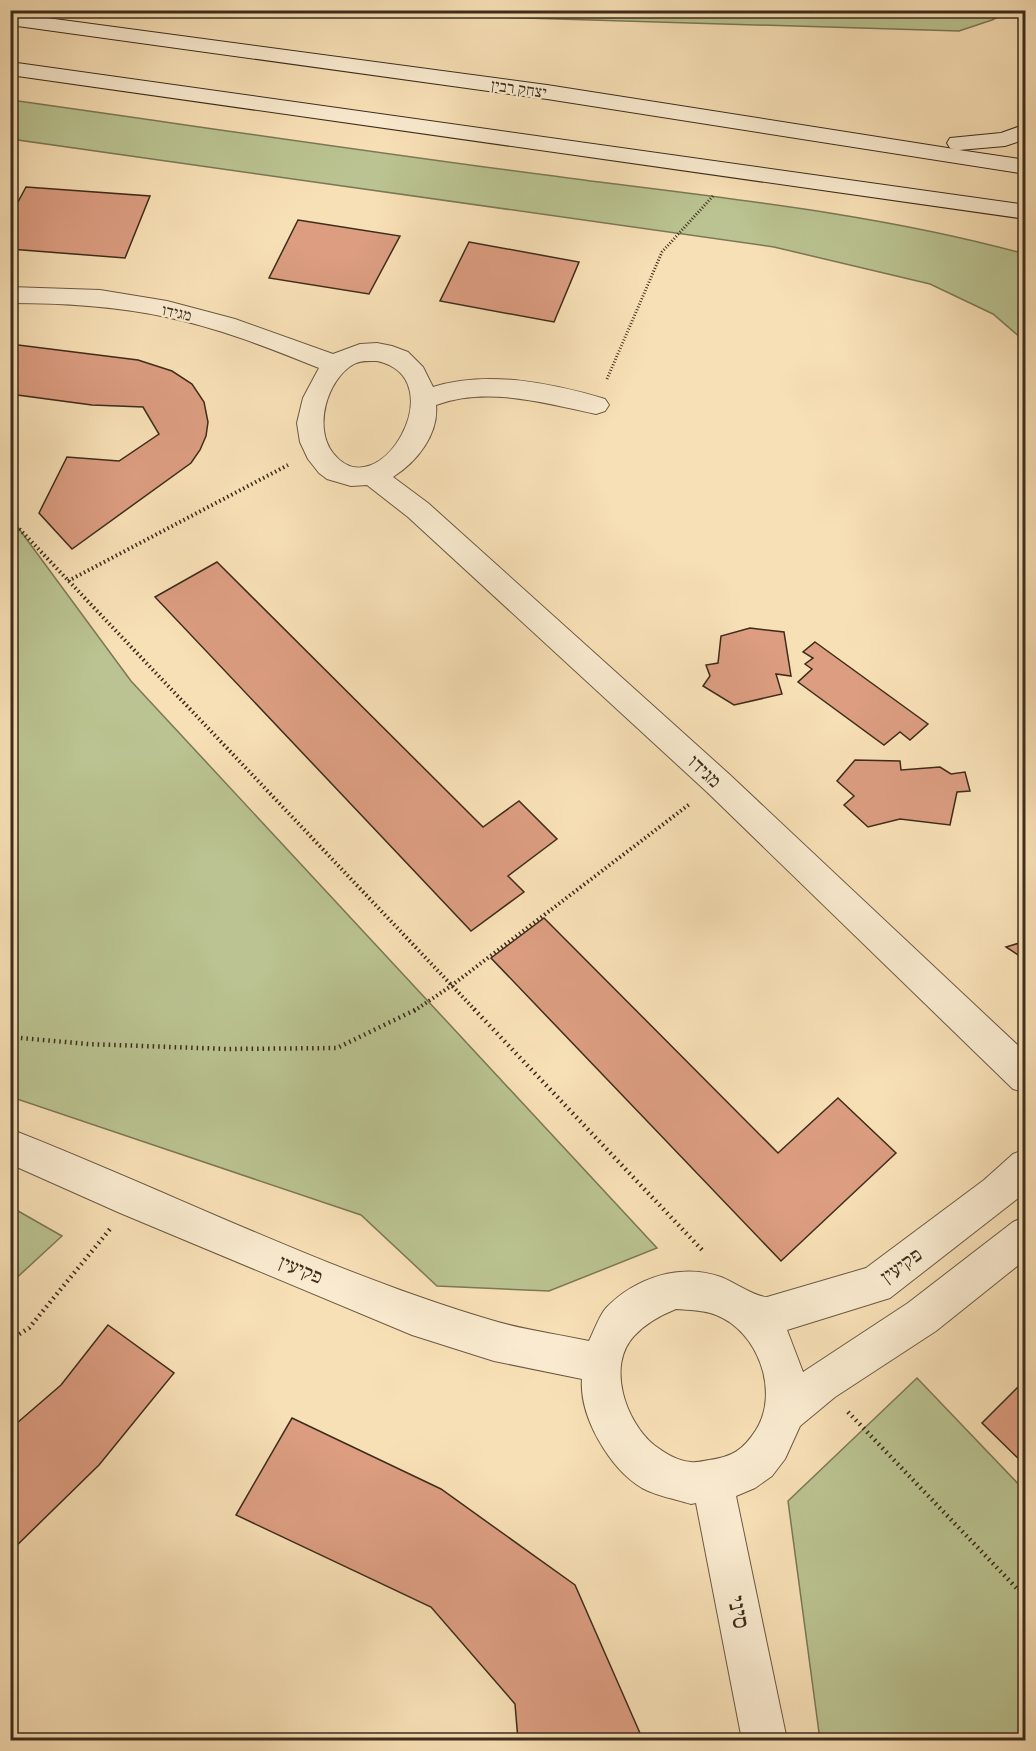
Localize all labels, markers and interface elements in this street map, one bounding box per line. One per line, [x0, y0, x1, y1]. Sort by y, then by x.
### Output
street label: יצחק רבין [490, 72, 548, 104]
street label: מגידו [160, 297, 194, 327]
street label: מגידו [682, 747, 729, 794]
street label: פקיעין [874, 1240, 927, 1290]
street label: פקיעין [275, 1247, 328, 1290]
street label: סיני [719, 1592, 760, 1632]

